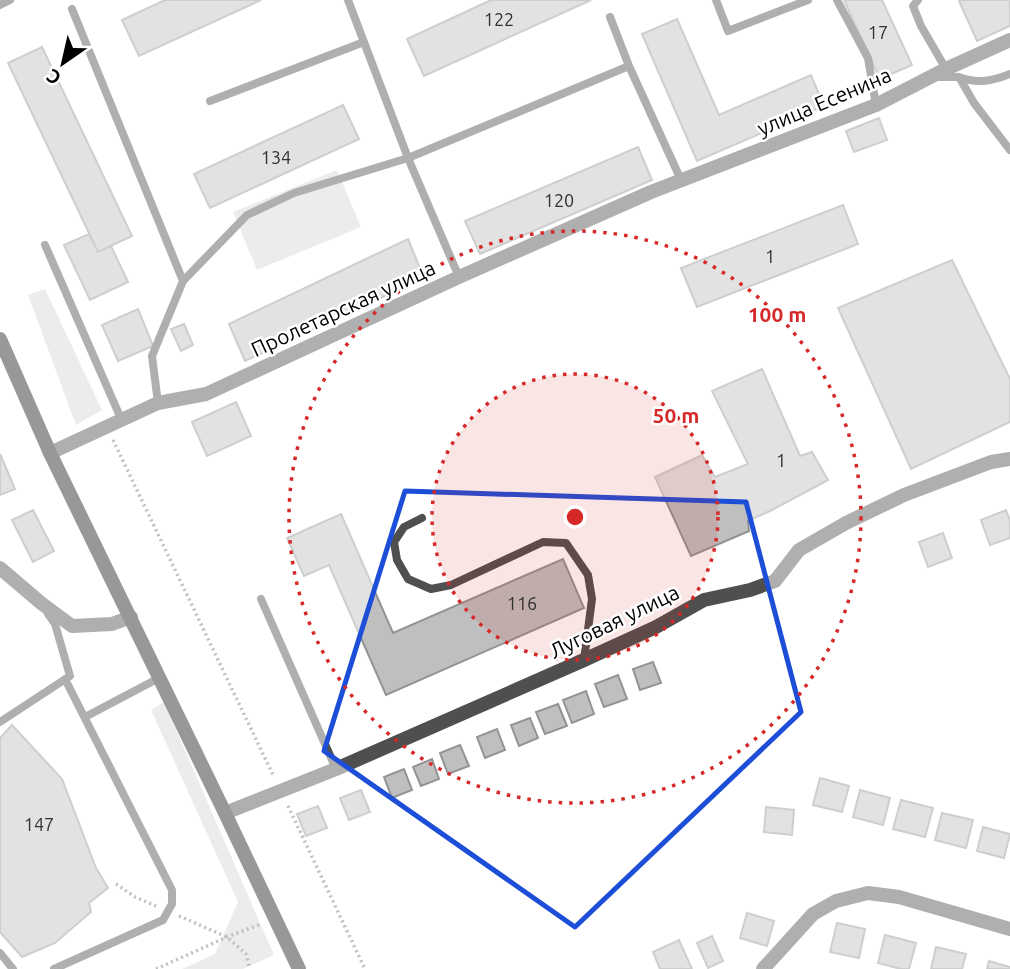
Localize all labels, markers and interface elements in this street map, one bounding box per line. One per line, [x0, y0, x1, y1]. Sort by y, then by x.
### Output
house number: 122 [484, 9, 514, 29]
house number: 17 [868, 22, 888, 42]
north arrow [28, 28, 98, 98]
street label: улица Есенина [753, 62, 895, 140]
text: С [42, 65, 65, 90]
house number: 134 [261, 147, 291, 167]
house number: 120 [544, 190, 574, 210]
house number: 1 [765, 246, 775, 266]
street label: Пролетарская улица [247, 255, 439, 361]
text: 100 m [748, 302, 806, 326]
text: 50 m [653, 403, 699, 427]
house number: 1 [776, 450, 786, 470]
centre of rings [563, 505, 587, 529]
street label: Луговая улица [545, 579, 683, 663]
house number: 116 [507, 593, 537, 613]
house number: 147 [24, 814, 54, 834]

